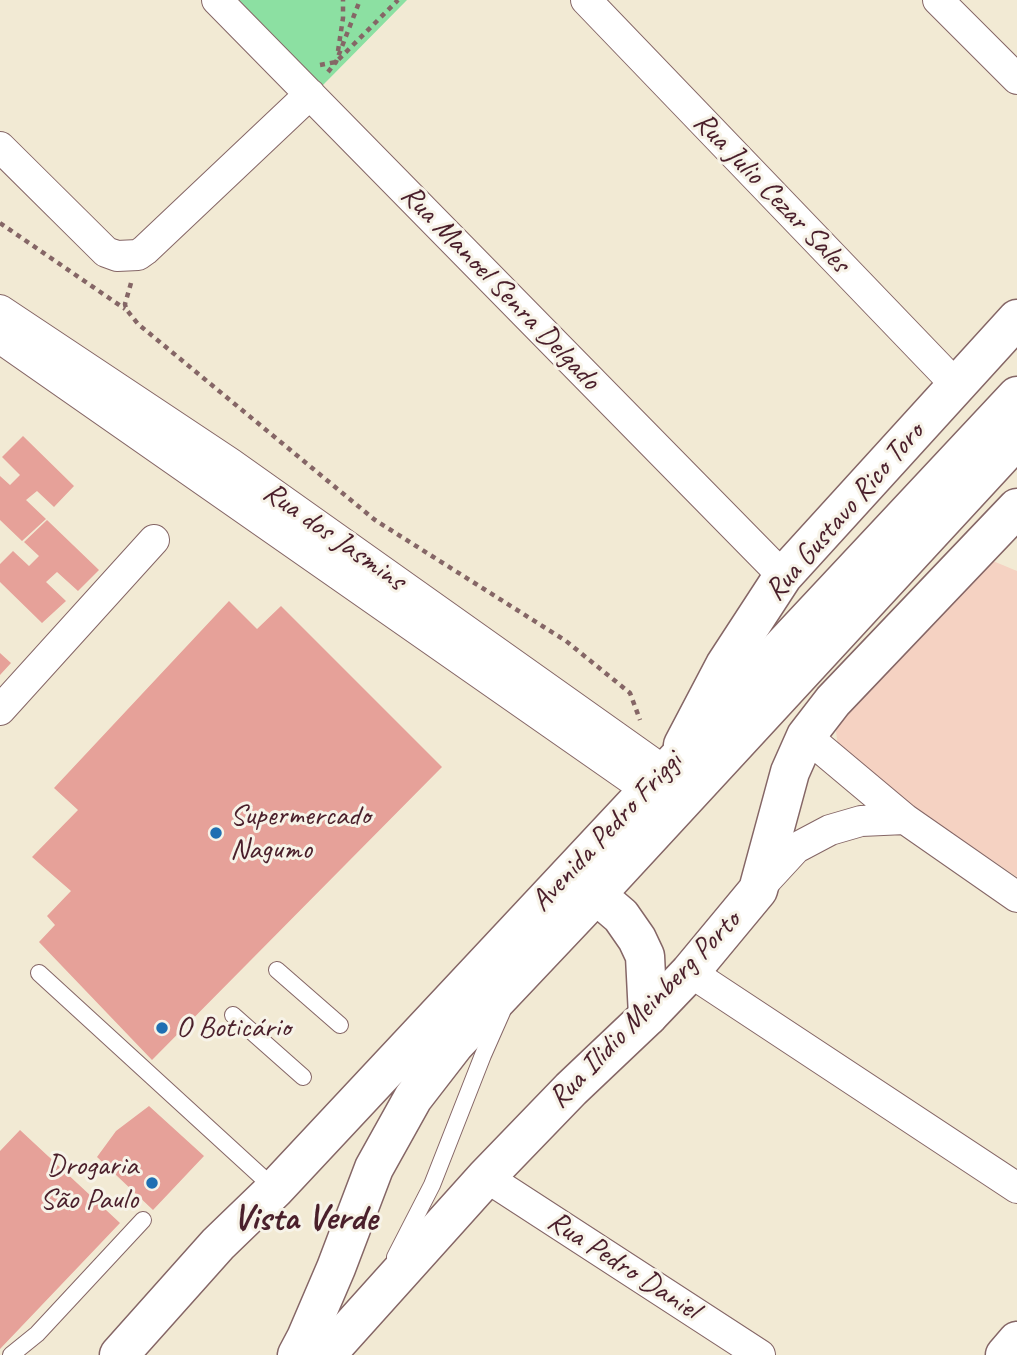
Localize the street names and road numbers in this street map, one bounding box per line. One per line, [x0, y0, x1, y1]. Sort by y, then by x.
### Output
street label: Rua Julio Cezar Sales [685, 105, 857, 281]
street label: Rua Manoel Senra Delgado [393, 178, 607, 398]
street label: Rua Gustavo Rico Toro [758, 415, 932, 609]
street label: Rua dos Jasmins [256, 475, 412, 599]
street label: Avenida Pedro Friggi [524, 745, 690, 919]
street label: Rua Ilidio Meinberg Porto [541, 904, 749, 1116]
street label: Rua Pedro Daniel [540, 1204, 706, 1328]

